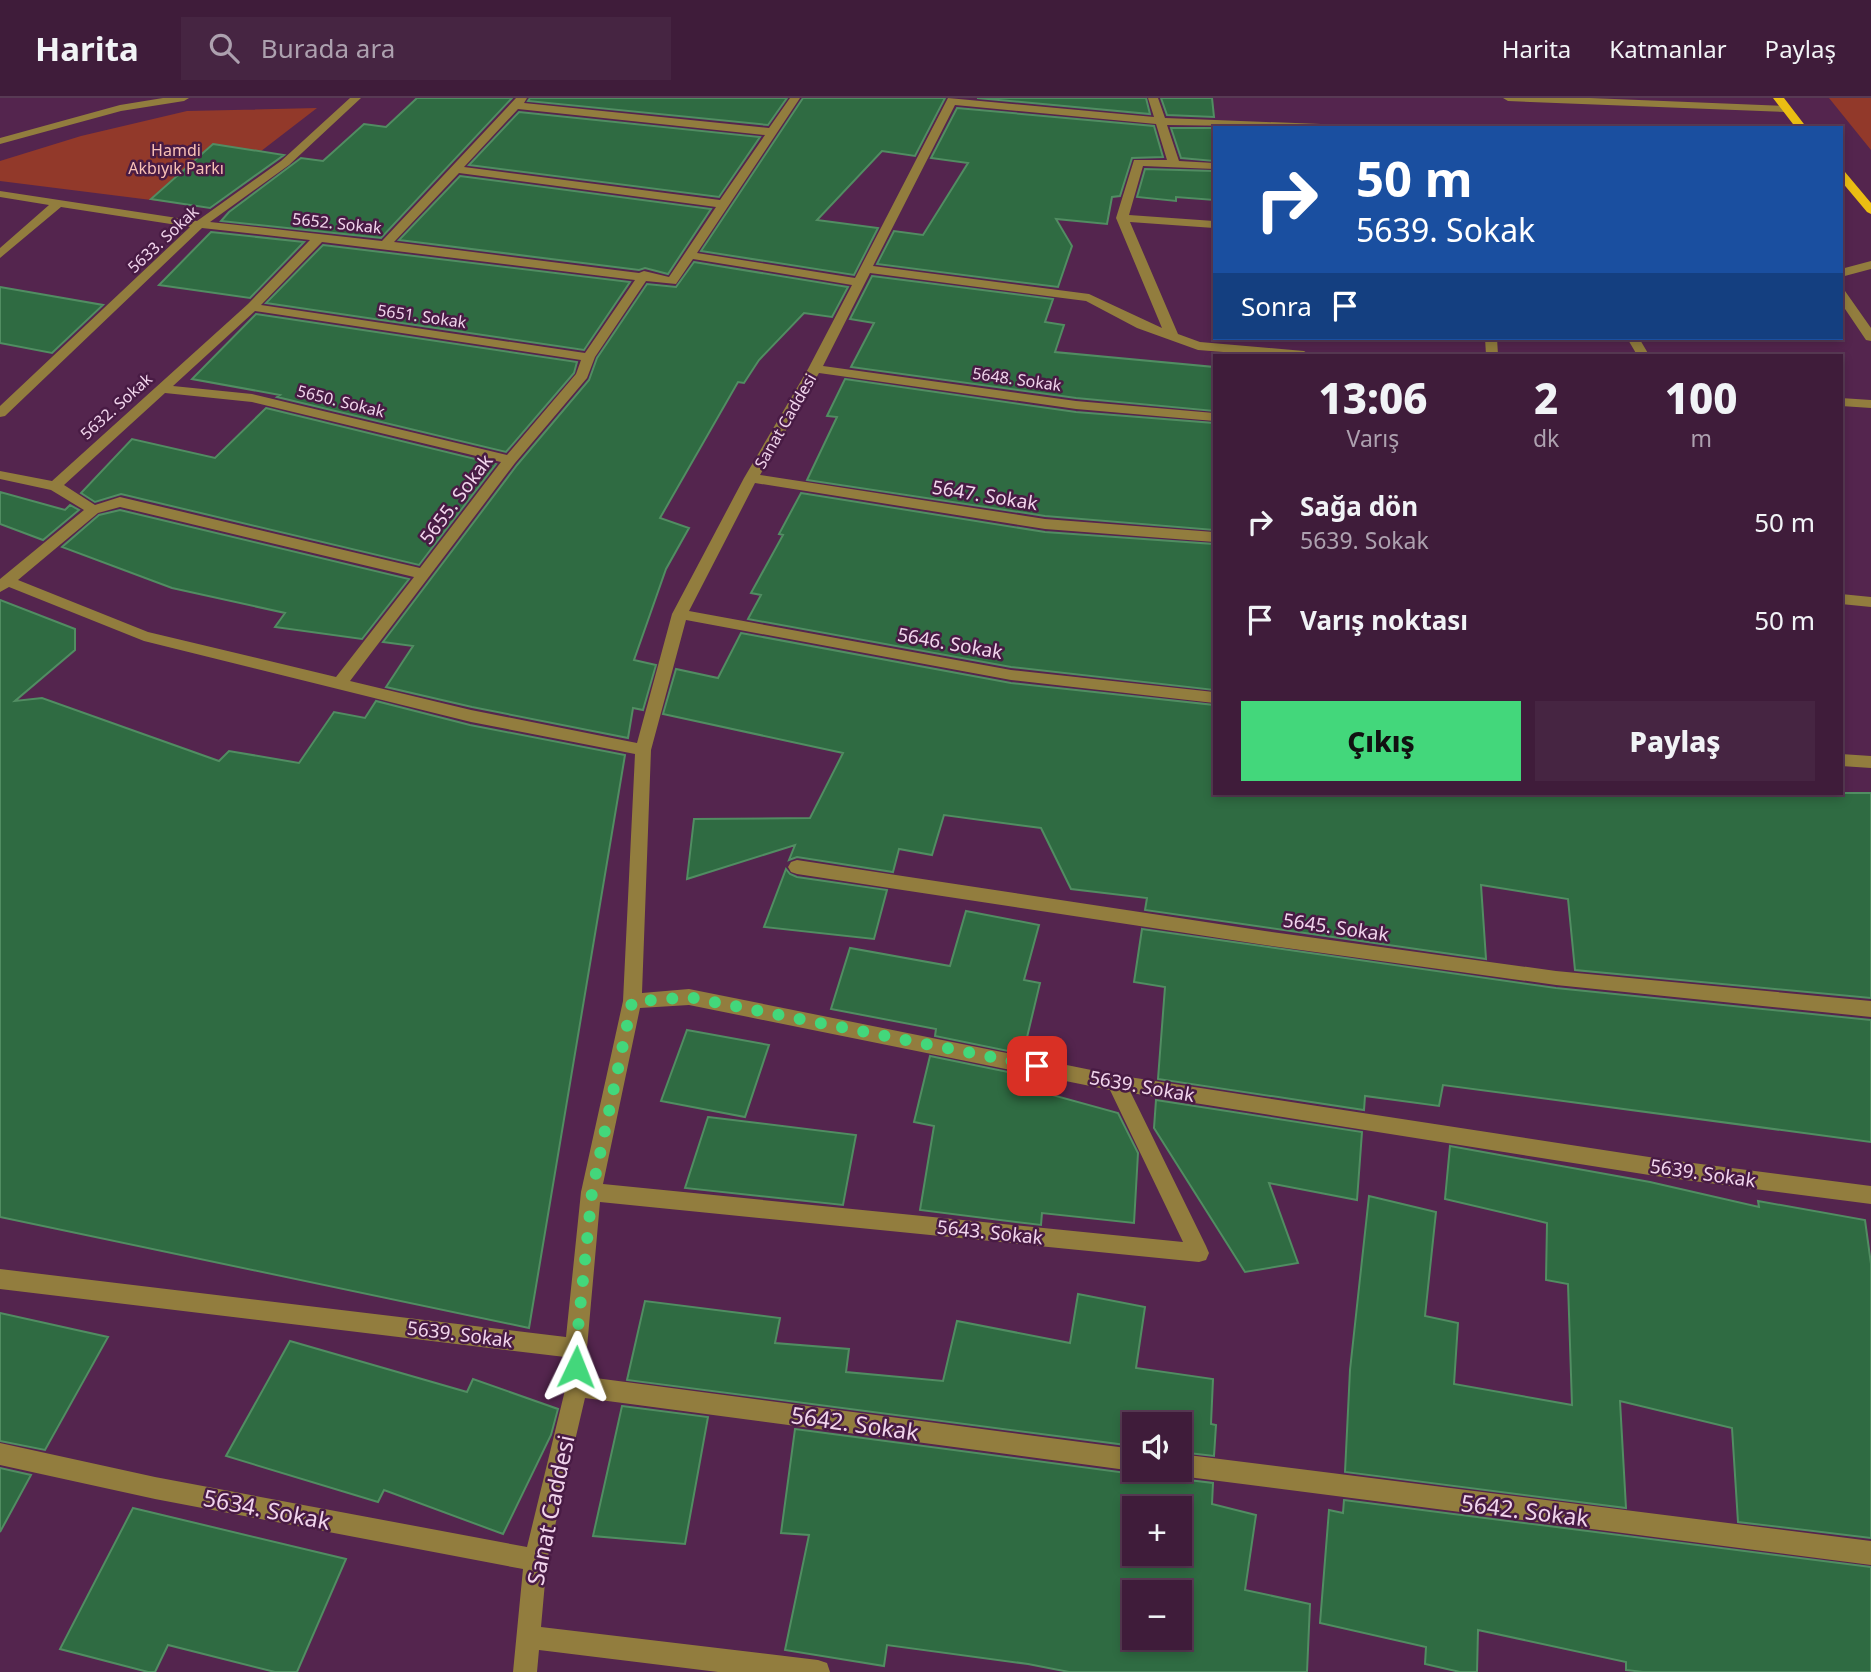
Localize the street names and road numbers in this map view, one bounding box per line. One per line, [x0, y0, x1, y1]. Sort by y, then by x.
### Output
street label: 5633. Sokak [123, 200, 204, 278]
street label: 5652. Sokak [291, 207, 383, 239]
street label: 5651. Sokak [376, 299, 468, 333]
street label: 5648. Sokak [971, 362, 1063, 396]
street label: 5632. Sokak [75, 368, 157, 444]
street label: Sanat Caddesi [749, 370, 821, 472]
street label: 5650. Sokak [295, 379, 388, 423]
street label: 5655. Sokak [414, 449, 498, 549]
street label: 5647. Sokak [930, 474, 1040, 516]
street label: 5646. Sokak [895, 621, 1005, 665]
street label: 5645. Sokak [1282, 907, 1390, 947]
street label: 5639. Sokak [1087, 1064, 1197, 1108]
street label: 5639. Sokak [1649, 1153, 1757, 1193]
street label: 5643. Sokak [936, 1214, 1044, 1250]
street label: 5639. Sokak [406, 1315, 514, 1353]
street label: 5642. Sokak [789, 1398, 922, 1448]
street label: Sanat Caddesi [518, 1432, 582, 1588]
street label: 5634. Sokak [201, 1481, 334, 1537]
street label: 5642. Sokak [1459, 1486, 1592, 1534]

